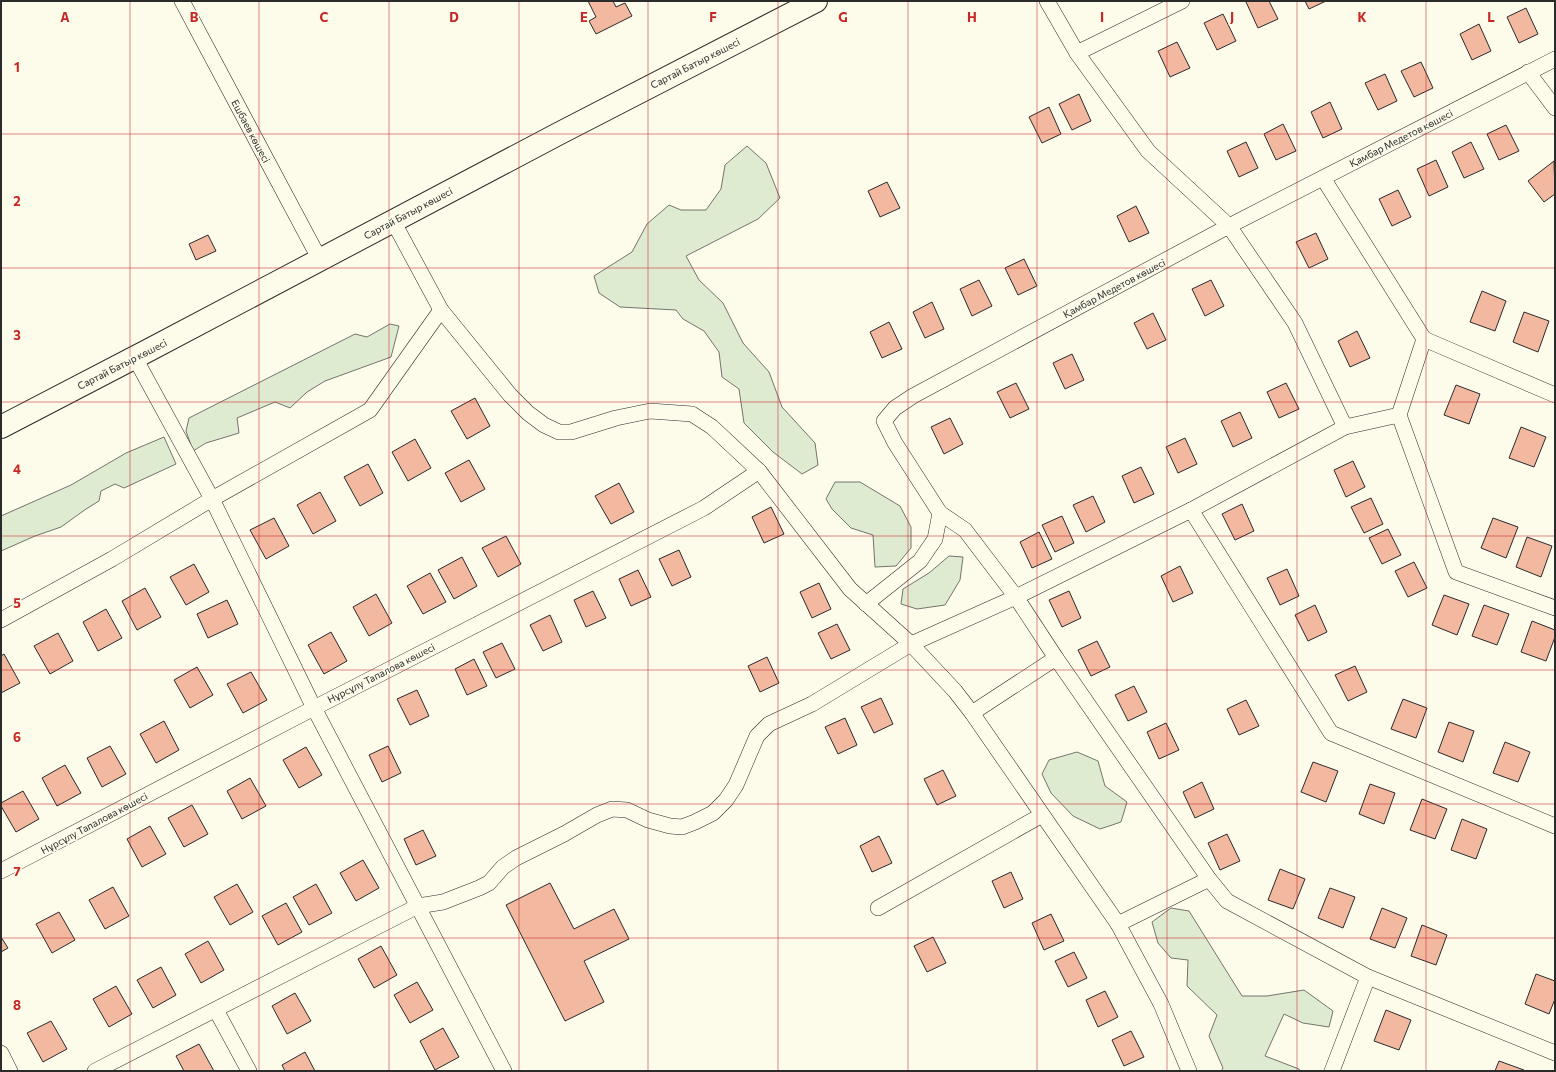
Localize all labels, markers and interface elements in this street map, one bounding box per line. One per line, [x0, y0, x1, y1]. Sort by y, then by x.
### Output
text: A [60, 9, 70, 25]
text: B [190, 9, 199, 25]
text: C [320, 9, 329, 25]
text: D [449, 9, 459, 25]
text: E [580, 9, 588, 25]
text: F [709, 9, 717, 25]
text: G [838, 9, 848, 25]
text: H [967, 9, 977, 25]
text: I [1100, 9, 1104, 25]
text: J [1230, 9, 1234, 25]
text: K [1357, 9, 1367, 25]
text: L [1487, 9, 1495, 25]
street label: Сартай Батыр көшесі [648, 35, 742, 91]
text: 1 [14, 59, 20, 75]
street label: Ешбаев көшесі [229, 97, 273, 165]
street label: Қамбар Медетов көшесі [1347, 107, 1455, 169]
street label: Сартай Батыр көшесі [362, 185, 454, 241]
text: 2 [13, 193, 21, 209]
street label: Қамбар Медетов көшесі [1061, 256, 1167, 320]
text: 3 [13, 327, 21, 343]
street label: Сартай Батыр көшесі [75, 336, 169, 392]
text: 4 [13, 461, 21, 477]
text: 5 [13, 595, 21, 611]
street label: Нұрсұлу Тапалова көшесі [325, 641, 437, 705]
text: 6 [13, 729, 21, 745]
street label: Нұрсұлу Тапалова көшесі [39, 790, 149, 856]
text: 7 [13, 863, 21, 879]
text: 8 [13, 997, 21, 1013]

